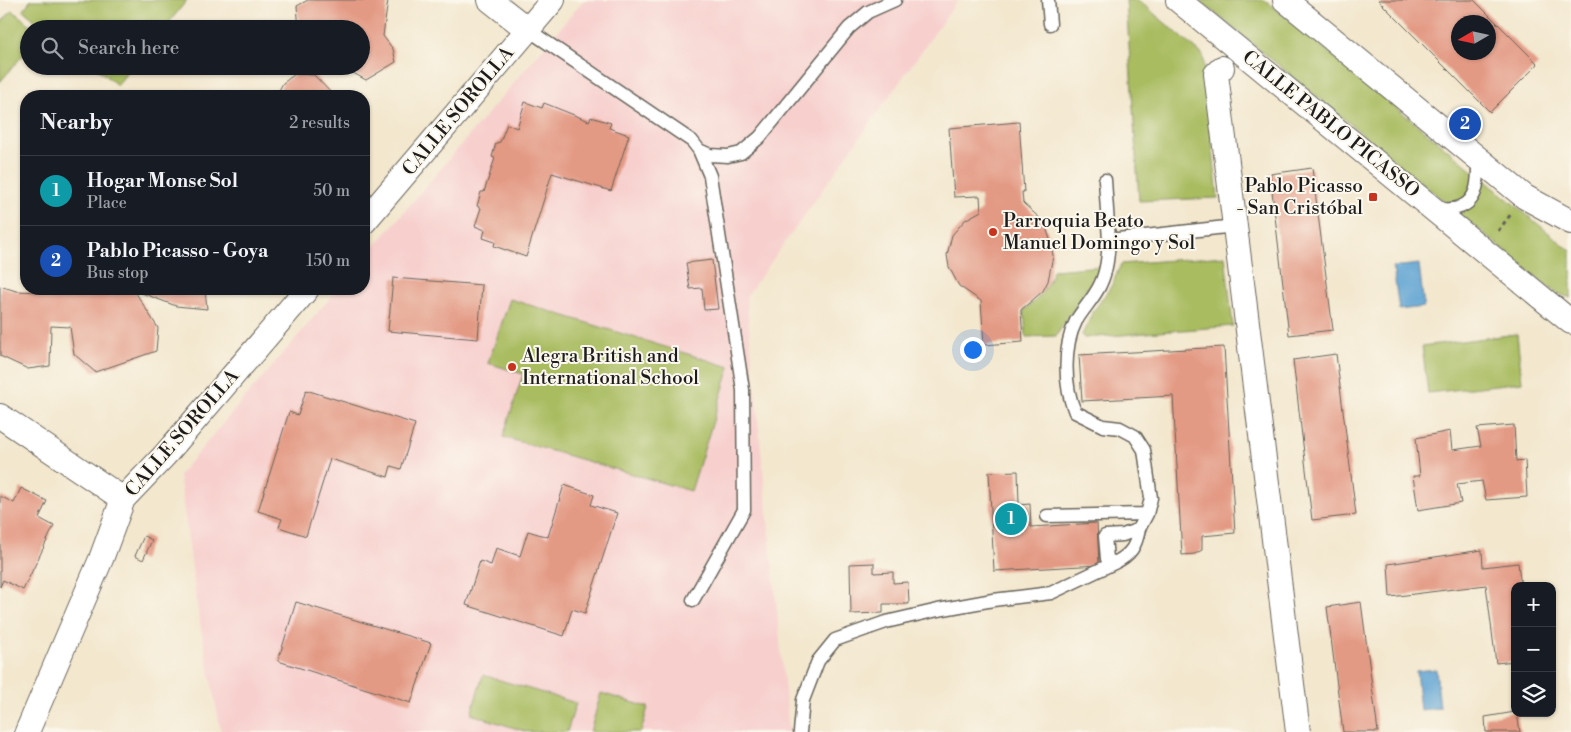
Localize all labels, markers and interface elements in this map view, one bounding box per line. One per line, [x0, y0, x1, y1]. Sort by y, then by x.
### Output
north arrow [1451, 15, 1496, 60]
search box [20, 20, 370, 75]
icon: search [38, 34, 66, 62]
text: Search here [78, 36, 179, 60]
street label: CALLE SOROLLA [397, 41, 520, 180]
street label: CALLE PABLO PICASSO [1237, 45, 1425, 203]
pin: 2 [1449, 105, 1481, 143]
text: Nearby [40, 110, 113, 136]
text: 2 results [289, 113, 350, 133]
text: Hogar Monse Sol [87, 169, 238, 193]
place label: Pablo Picasso - San Cristóbal [1236, 174, 1363, 220]
text: 1 [52, 181, 60, 201]
text: 50 m [313, 181, 350, 201]
marker: Pablo Picasso - San Cristóbal [1367, 191, 1379, 203]
text: Place [87, 193, 127, 213]
place label: Parroquia Beato Manuel Domingo y Sol [1003, 209, 1196, 255]
marker: Parroquia Beato Manuel Domingo y Sol [987, 226, 999, 238]
text: Pablo Picasso - Goya [87, 239, 268, 263]
text: 2 [51, 251, 61, 271]
text: 150 m [306, 251, 350, 271]
text: Bus stop [87, 263, 149, 283]
your location [960, 337, 986, 363]
place label: Alegra British and International School [521, 344, 699, 390]
marker: Alegra British and International School [506, 361, 518, 373]
street label: CALLE SOROLLA [120, 364, 245, 502]
pin: 1 [995, 500, 1027, 538]
map controls [1511, 582, 1556, 717]
button: + [1511, 582, 1556, 627]
button: − [1511, 627, 1556, 672]
button: layers [1511, 672, 1556, 717]

